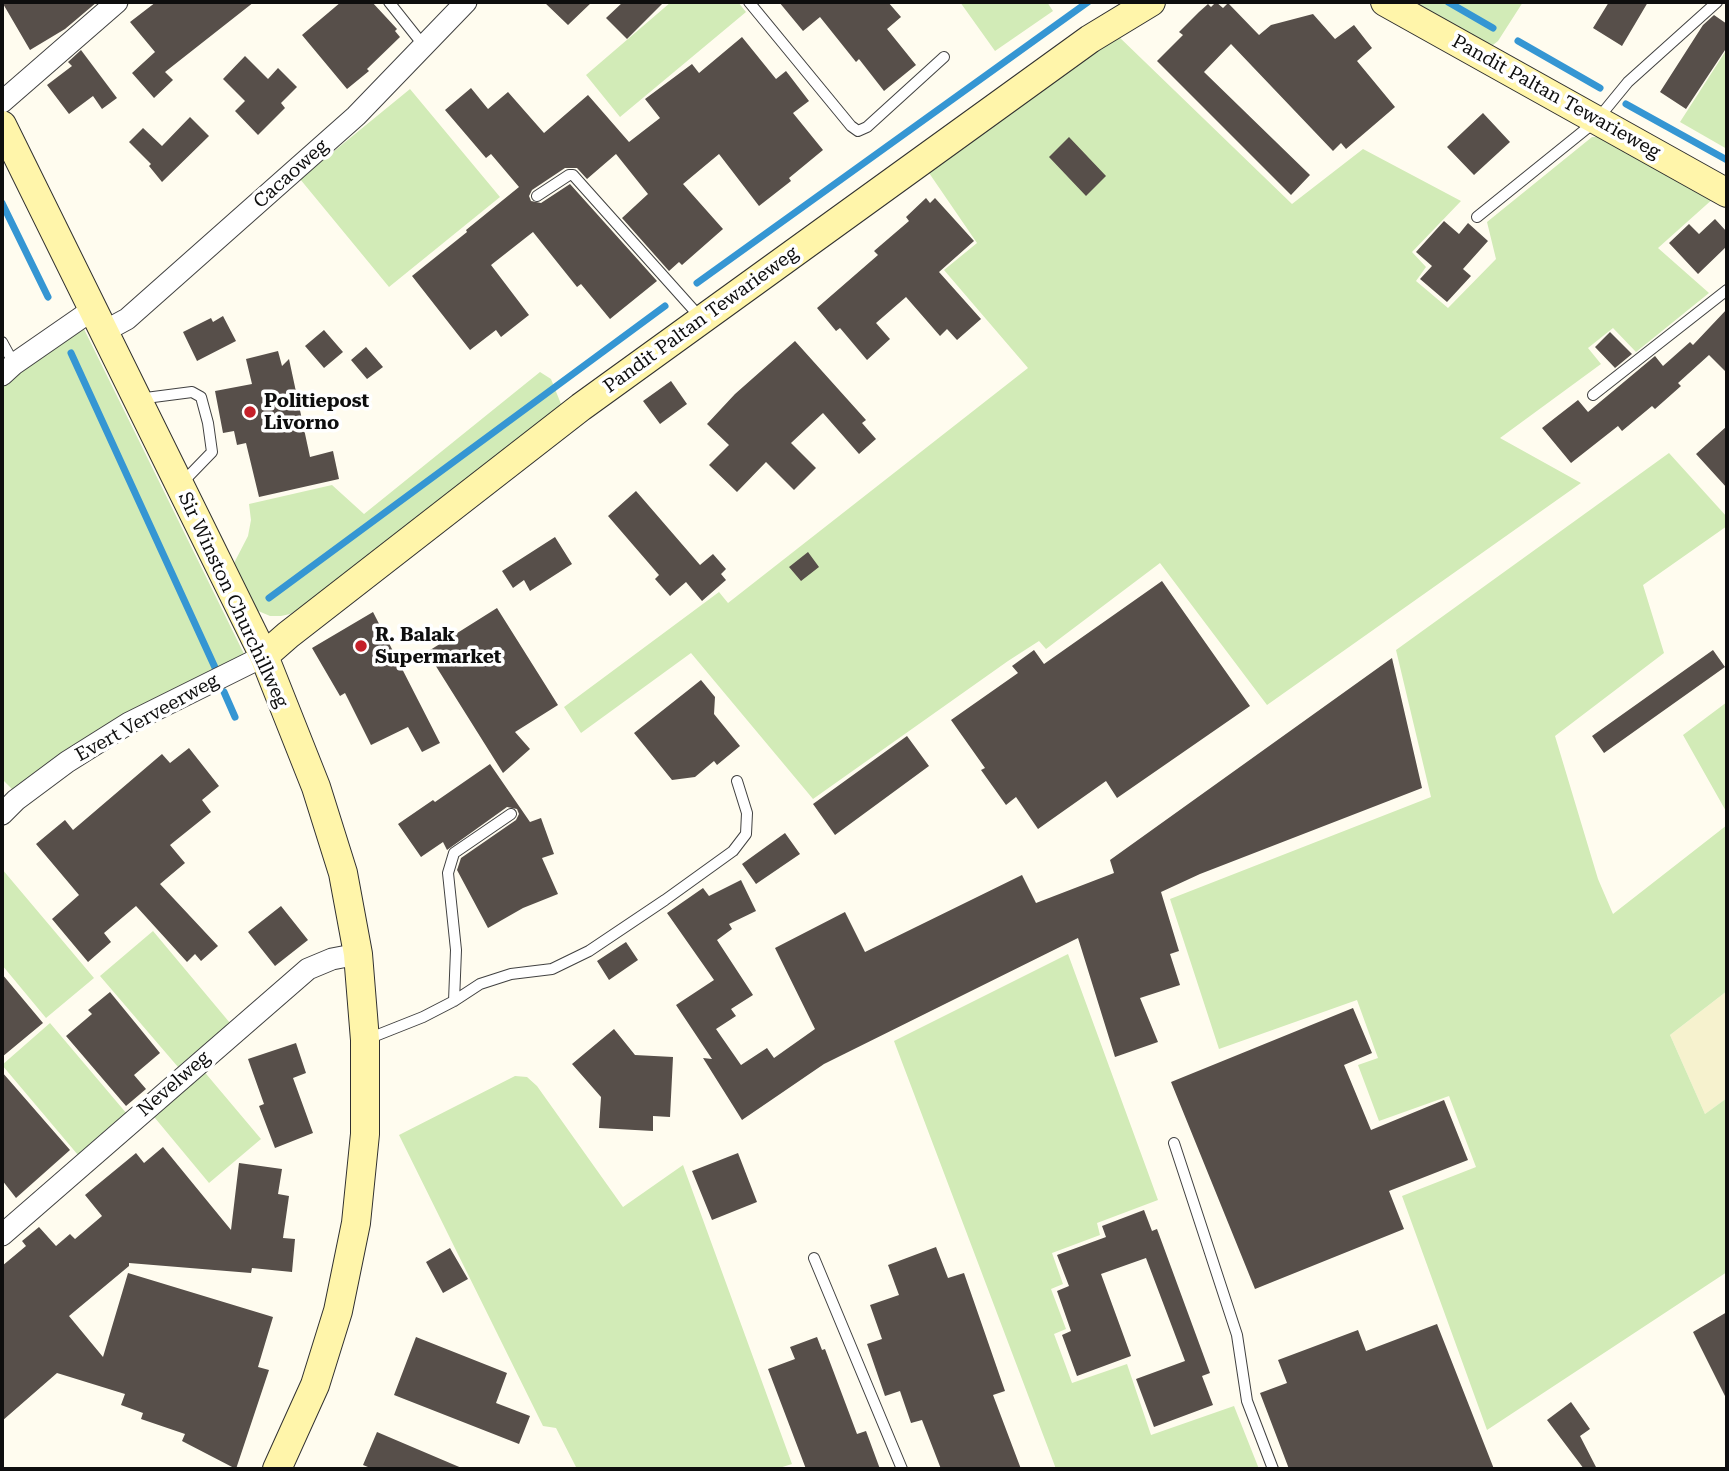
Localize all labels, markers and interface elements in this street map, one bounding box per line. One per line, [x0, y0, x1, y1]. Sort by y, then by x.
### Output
street label: Pandit Paltan Tewarieweg [1448, 30, 1664, 164]
street label: Cacaoweg [249, 135, 333, 213]
street label: Pandit Paltan Tewarieweg [599, 242, 803, 398]
place label: Politiepost Livorno [264, 390, 369, 434]
marker: Politiepost Livorno [242, 404, 258, 420]
street label: Sir Winston Churchillweg [173, 489, 293, 711]
place label: R. Balak Supermarket [375, 624, 502, 668]
marker: R. Balak Supermarket [353, 638, 369, 654]
street label: Evert Verveerweg [71, 669, 223, 767]
street label: Nevelweg [133, 1046, 215, 1122]

